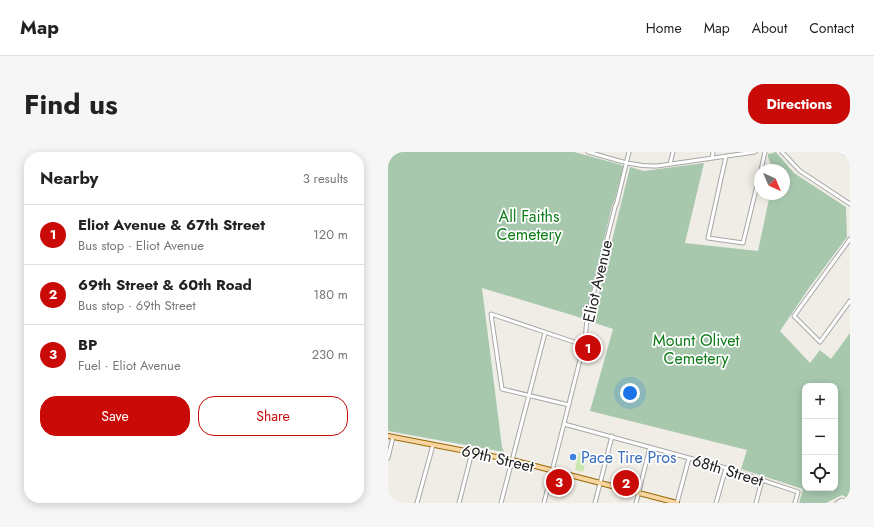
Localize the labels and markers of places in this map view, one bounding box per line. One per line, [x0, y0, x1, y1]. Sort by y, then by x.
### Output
pin: 1 [575, 333, 601, 363]
place label: Pace Tire Pros [581, 446, 676, 469]
marker: Pace Tire Pros [568, 452, 578, 462]
pin: 3 [546, 467, 572, 497]
pin: 2 [613, 468, 639, 498]

